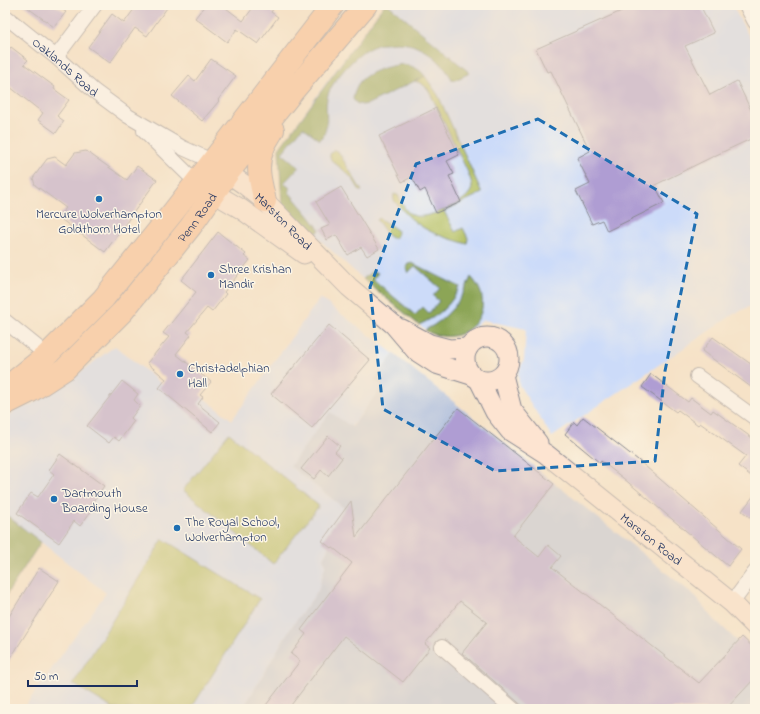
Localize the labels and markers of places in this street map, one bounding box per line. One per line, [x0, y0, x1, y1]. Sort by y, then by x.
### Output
marker: Mercure Wolverhampton Goldthorn Hotel [94, 194, 104, 204]
place label: Mercure Wolverhampton Goldthorn Hotel [36, 205, 162, 239]
place label: Shree Krishan Mandir [219, 260, 291, 294]
marker: Shree Krishan Mandir [206, 270, 216, 280]
place label: Christadelphian Hall [188, 359, 270, 393]
marker: Christadelphian Hall [175, 369, 185, 379]
place label: Dartmouth Boarding House [61, 484, 148, 519]
marker: Dartmouth Boarding House [49, 494, 59, 504]
place label: The Royal School, Wolverhampton [185, 513, 279, 547]
marker: The Royal School, Wolverhampton [172, 523, 182, 533]

